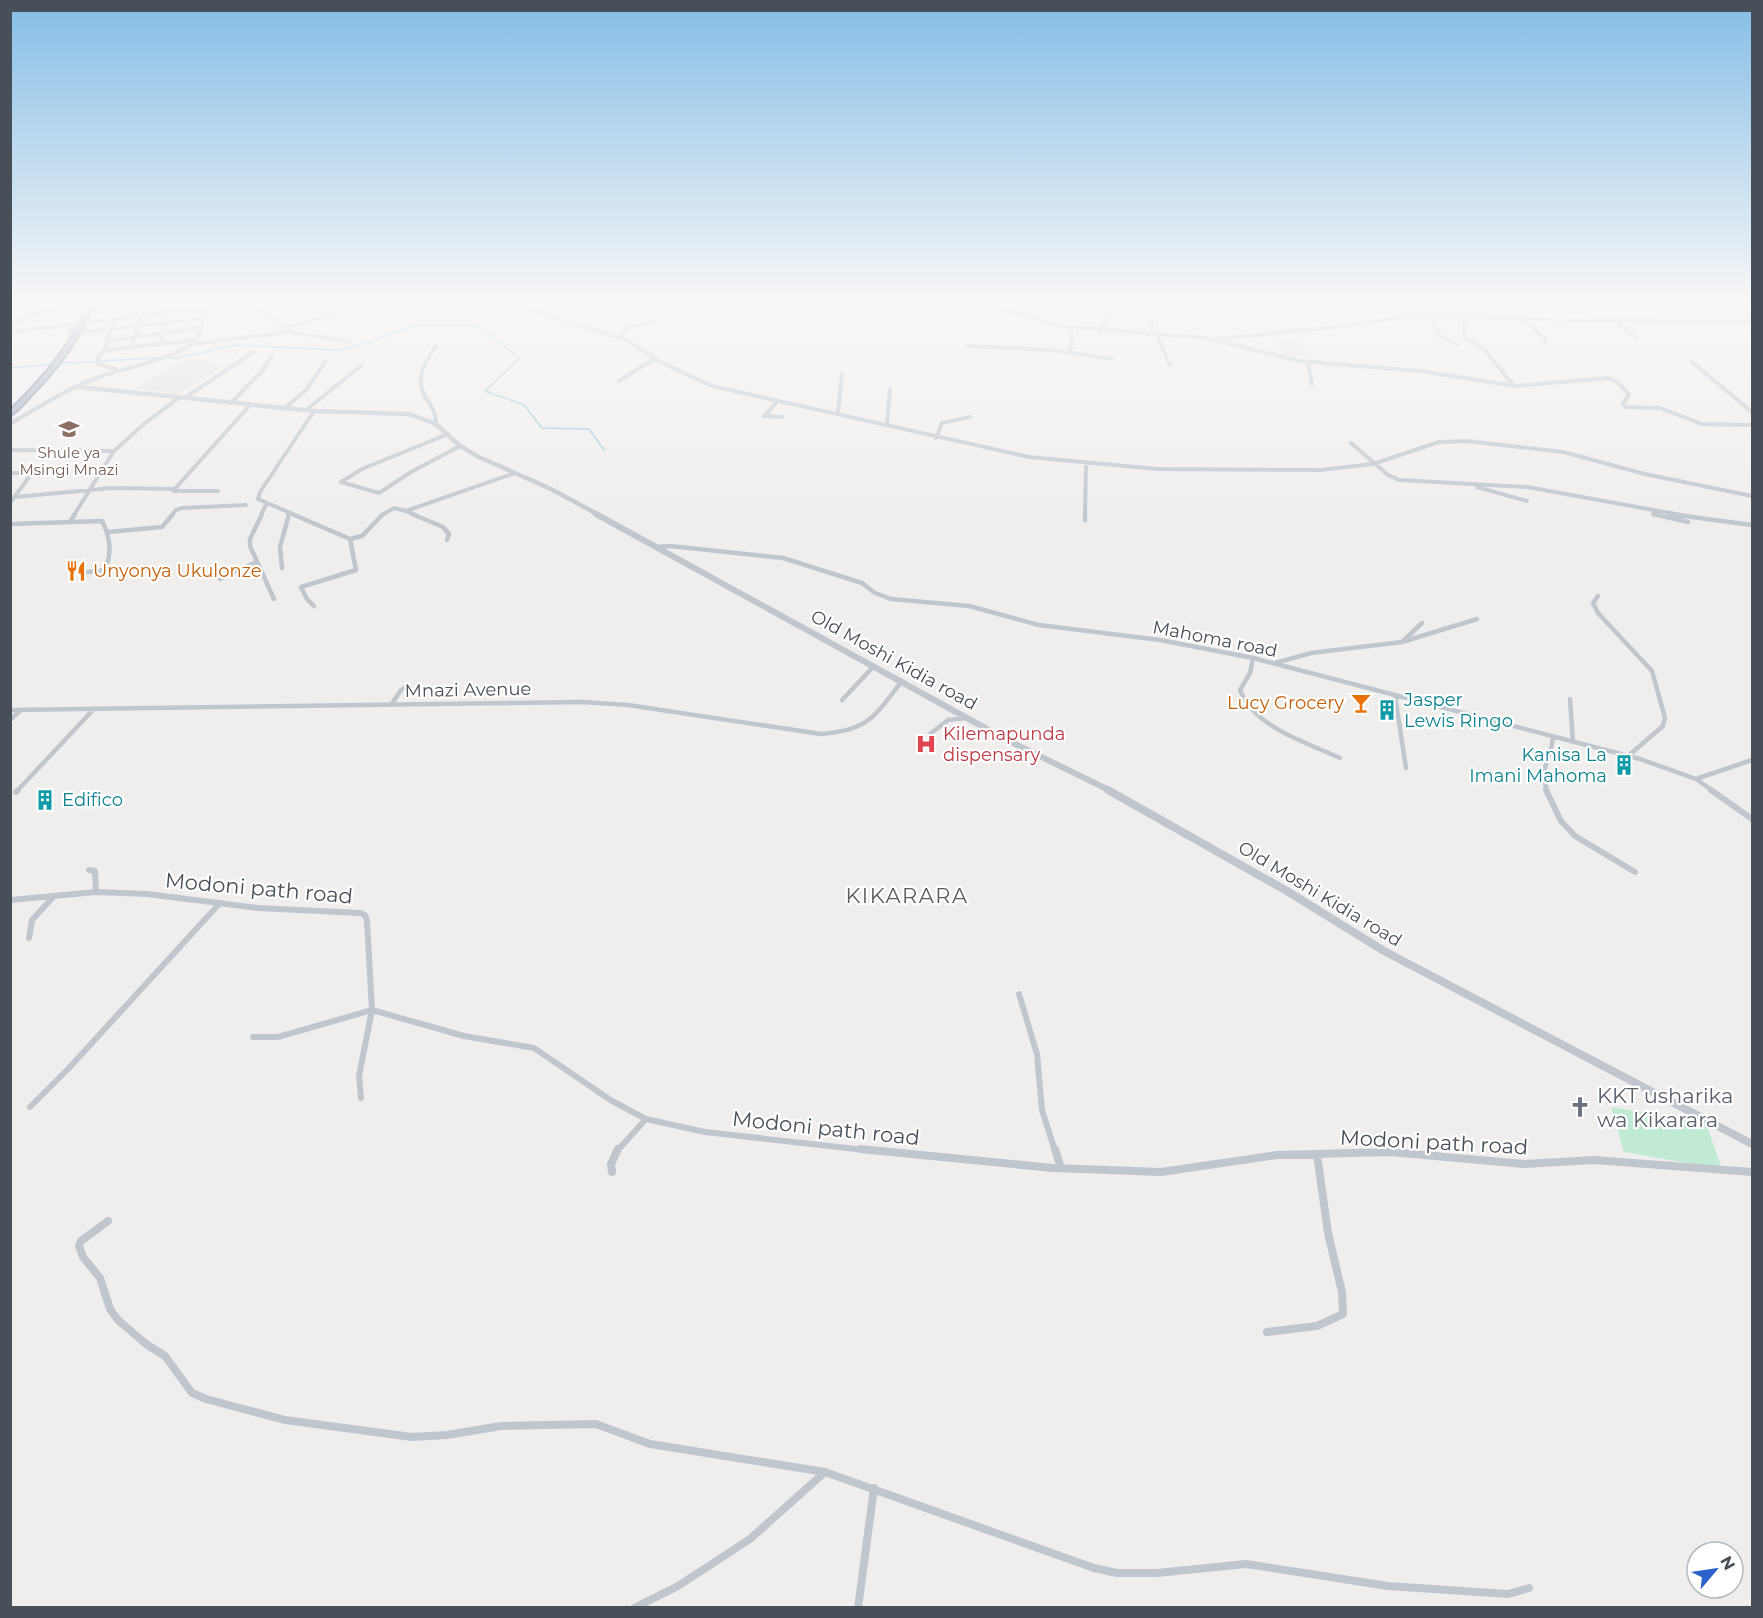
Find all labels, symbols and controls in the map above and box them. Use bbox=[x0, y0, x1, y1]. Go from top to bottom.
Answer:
school or university icon: Shule ya Msingi Mnazi bbox=[57, 417, 81, 441]
place label: Shule ya Msingi Mnazi bbox=[19, 443, 119, 479]
restaurant icon: Unyonya Ukulonze bbox=[64, 559, 88, 583]
place label: Unyonya Ukulonze bbox=[93, 560, 262, 582]
street label: Old Moshi Kidia road bbox=[807, 605, 981, 715]
street label: Mahoma road bbox=[1151, 616, 1279, 662]
street label: Mnazi Avenue bbox=[404, 678, 532, 702]
place label: Jasper Lewis Ringo bbox=[1403, 689, 1513, 732]
bar icon: Lucy Grocery bbox=[1349, 691, 1373, 715]
place label: Lucy Grocery bbox=[1227, 692, 1344, 714]
building icon: Jasper Lewis Ringo bbox=[1375, 698, 1399, 722]
place label: Kilemapunda dispensary bbox=[943, 723, 1065, 766]
hospital icon: Kilemapunda dispensary bbox=[914, 732, 938, 756]
place label: Kanisa La Imani Mahoma bbox=[1469, 744, 1607, 787]
building icon: Kanisa La Imani Mahoma bbox=[1612, 753, 1636, 777]
building icon: Edifico bbox=[33, 788, 57, 812]
place label: Edifico bbox=[62, 789, 123, 811]
street label: Old Moshi Kidia road bbox=[1234, 836, 1406, 952]
street label: Modoni path road bbox=[164, 867, 354, 909]
district label: KIKARARA bbox=[845, 883, 969, 908]
place label: KKT usharika wa Kikarara bbox=[1597, 1083, 1733, 1132]
church icon: KKT usharika wa Kikarara bbox=[1568, 1095, 1592, 1119]
street label: Modoni path road bbox=[731, 1106, 921, 1150]
street label: Modoni path road bbox=[1339, 1125, 1529, 1159]
north arrow bbox=[1685, 1540, 1745, 1600]
text: N bbox=[1716, 1553, 1739, 1573]

